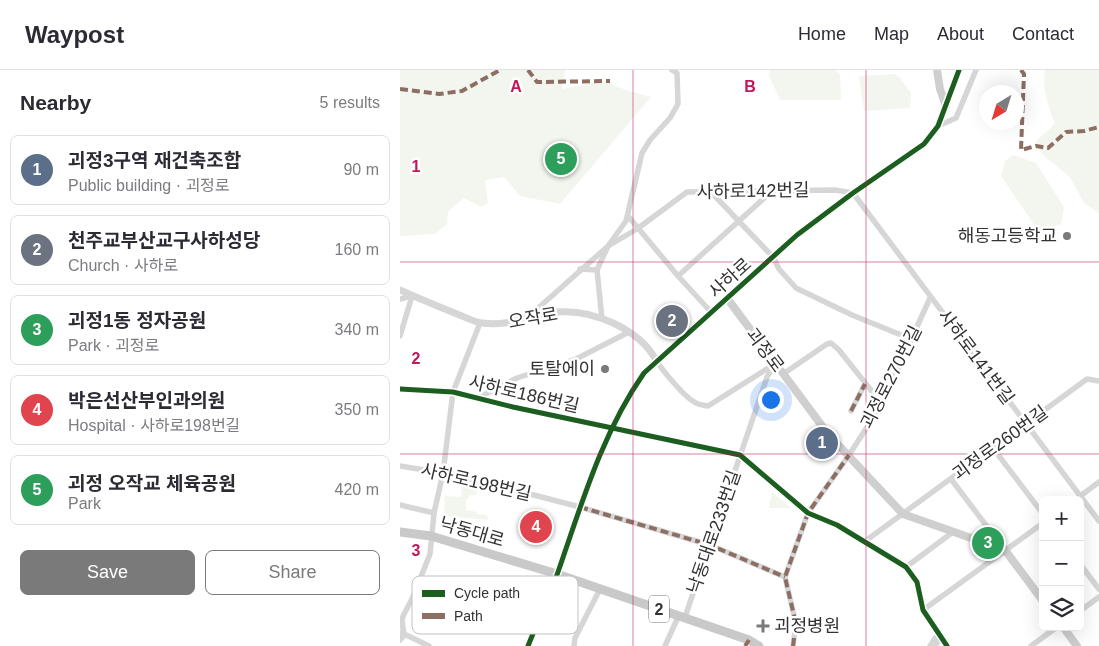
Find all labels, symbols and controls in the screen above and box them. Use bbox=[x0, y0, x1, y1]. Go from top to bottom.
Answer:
text: Waypost bbox=[25, 21, 124, 48]
text: Home bbox=[798, 24, 846, 44]
text: Map bbox=[874, 24, 909, 44]
text: About bbox=[937, 24, 984, 44]
text: Contact bbox=[1012, 24, 1074, 44]
text: A bbox=[510, 78, 522, 95]
text: B bbox=[744, 78, 756, 95]
north arrow bbox=[979, 85, 1024, 130]
text: Nearby bbox=[20, 91, 91, 114]
text: 5 results bbox=[320, 94, 380, 111]
pin: 5 bbox=[545, 140, 577, 178]
text: 괴정3구역 재건축조합 bbox=[68, 150, 241, 171]
text: 1 bbox=[412, 158, 421, 175]
text: 1 bbox=[33, 161, 41, 178]
text: 90 m bbox=[343, 161, 379, 178]
text: Public building · 괴정로 bbox=[68, 177, 230, 194]
street label: 사하로142번길 bbox=[696, 180, 810, 202]
place label: 해동고등학교 bbox=[958, 226, 1057, 246]
text: 천주교부산교구사하성당 bbox=[68, 230, 260, 251]
marker: 해동고등학교 bbox=[1061, 230, 1073, 242]
text: 2 bbox=[33, 241, 41, 258]
text: 160 m bbox=[335, 241, 379, 258]
street label: 사하로 bbox=[705, 254, 755, 302]
text: Church · 사하로 bbox=[68, 257, 178, 274]
pin: 2 bbox=[656, 302, 688, 340]
street label: 오작로 bbox=[507, 304, 559, 332]
street label: 사하로141번길 bbox=[934, 306, 1018, 408]
text: 괴정1동 정자공원 bbox=[68, 310, 206, 331]
text: 3 bbox=[33, 321, 41, 338]
text: 340 m bbox=[335, 321, 379, 338]
street label: 괴정로270번길 bbox=[856, 322, 926, 432]
street label: 괴정로 bbox=[742, 324, 788, 376]
text: Park · 괴정로 bbox=[68, 337, 159, 354]
text: 2 bbox=[412, 350, 421, 367]
place label: 토탈에이 bbox=[529, 359, 595, 379]
marker: 토탈에이 bbox=[599, 363, 611, 375]
street label: 사하로186번길 bbox=[467, 372, 581, 416]
your location bbox=[758, 387, 784, 413]
text: 박은선산부인과의원 bbox=[68, 390, 225, 411]
text: 4 bbox=[33, 401, 41, 418]
text: 350 m bbox=[335, 401, 379, 418]
street label: 괴정로260번길 bbox=[948, 402, 1052, 484]
text: Hospital · 사하로198번길 bbox=[68, 417, 240, 434]
pin: 1 bbox=[806, 424, 838, 462]
street label: 사하로198번길 bbox=[419, 460, 533, 504]
street label: 낙동대로233번길 bbox=[683, 468, 745, 596]
text: 괴정 오작교 체육공원 bbox=[68, 473, 236, 494]
text: 5 bbox=[33, 481, 41, 498]
text: 420 m bbox=[335, 481, 379, 498]
text: Park bbox=[68, 495, 101, 512]
map controls bbox=[1039, 496, 1084, 631]
button: + bbox=[1039, 496, 1084, 541]
pin: 4 bbox=[520, 508, 552, 546]
street label: 낙동대로 bbox=[437, 513, 507, 551]
pin: 3 bbox=[972, 524, 1004, 562]
button: − bbox=[1039, 541, 1084, 586]
text: 3 bbox=[412, 542, 421, 559]
button: Save bbox=[20, 550, 195, 595]
button: Share bbox=[205, 550, 380, 595]
legend bbox=[412, 576, 578, 634]
text: Cycle path bbox=[454, 585, 520, 601]
button: layers bbox=[1039, 586, 1084, 631]
road number: 2 bbox=[649, 596, 669, 622]
text: Path bbox=[454, 608, 483, 624]
place label: 괴정병원 bbox=[774, 616, 840, 636]
marker: 괴정병원 bbox=[756, 619, 770, 633]

